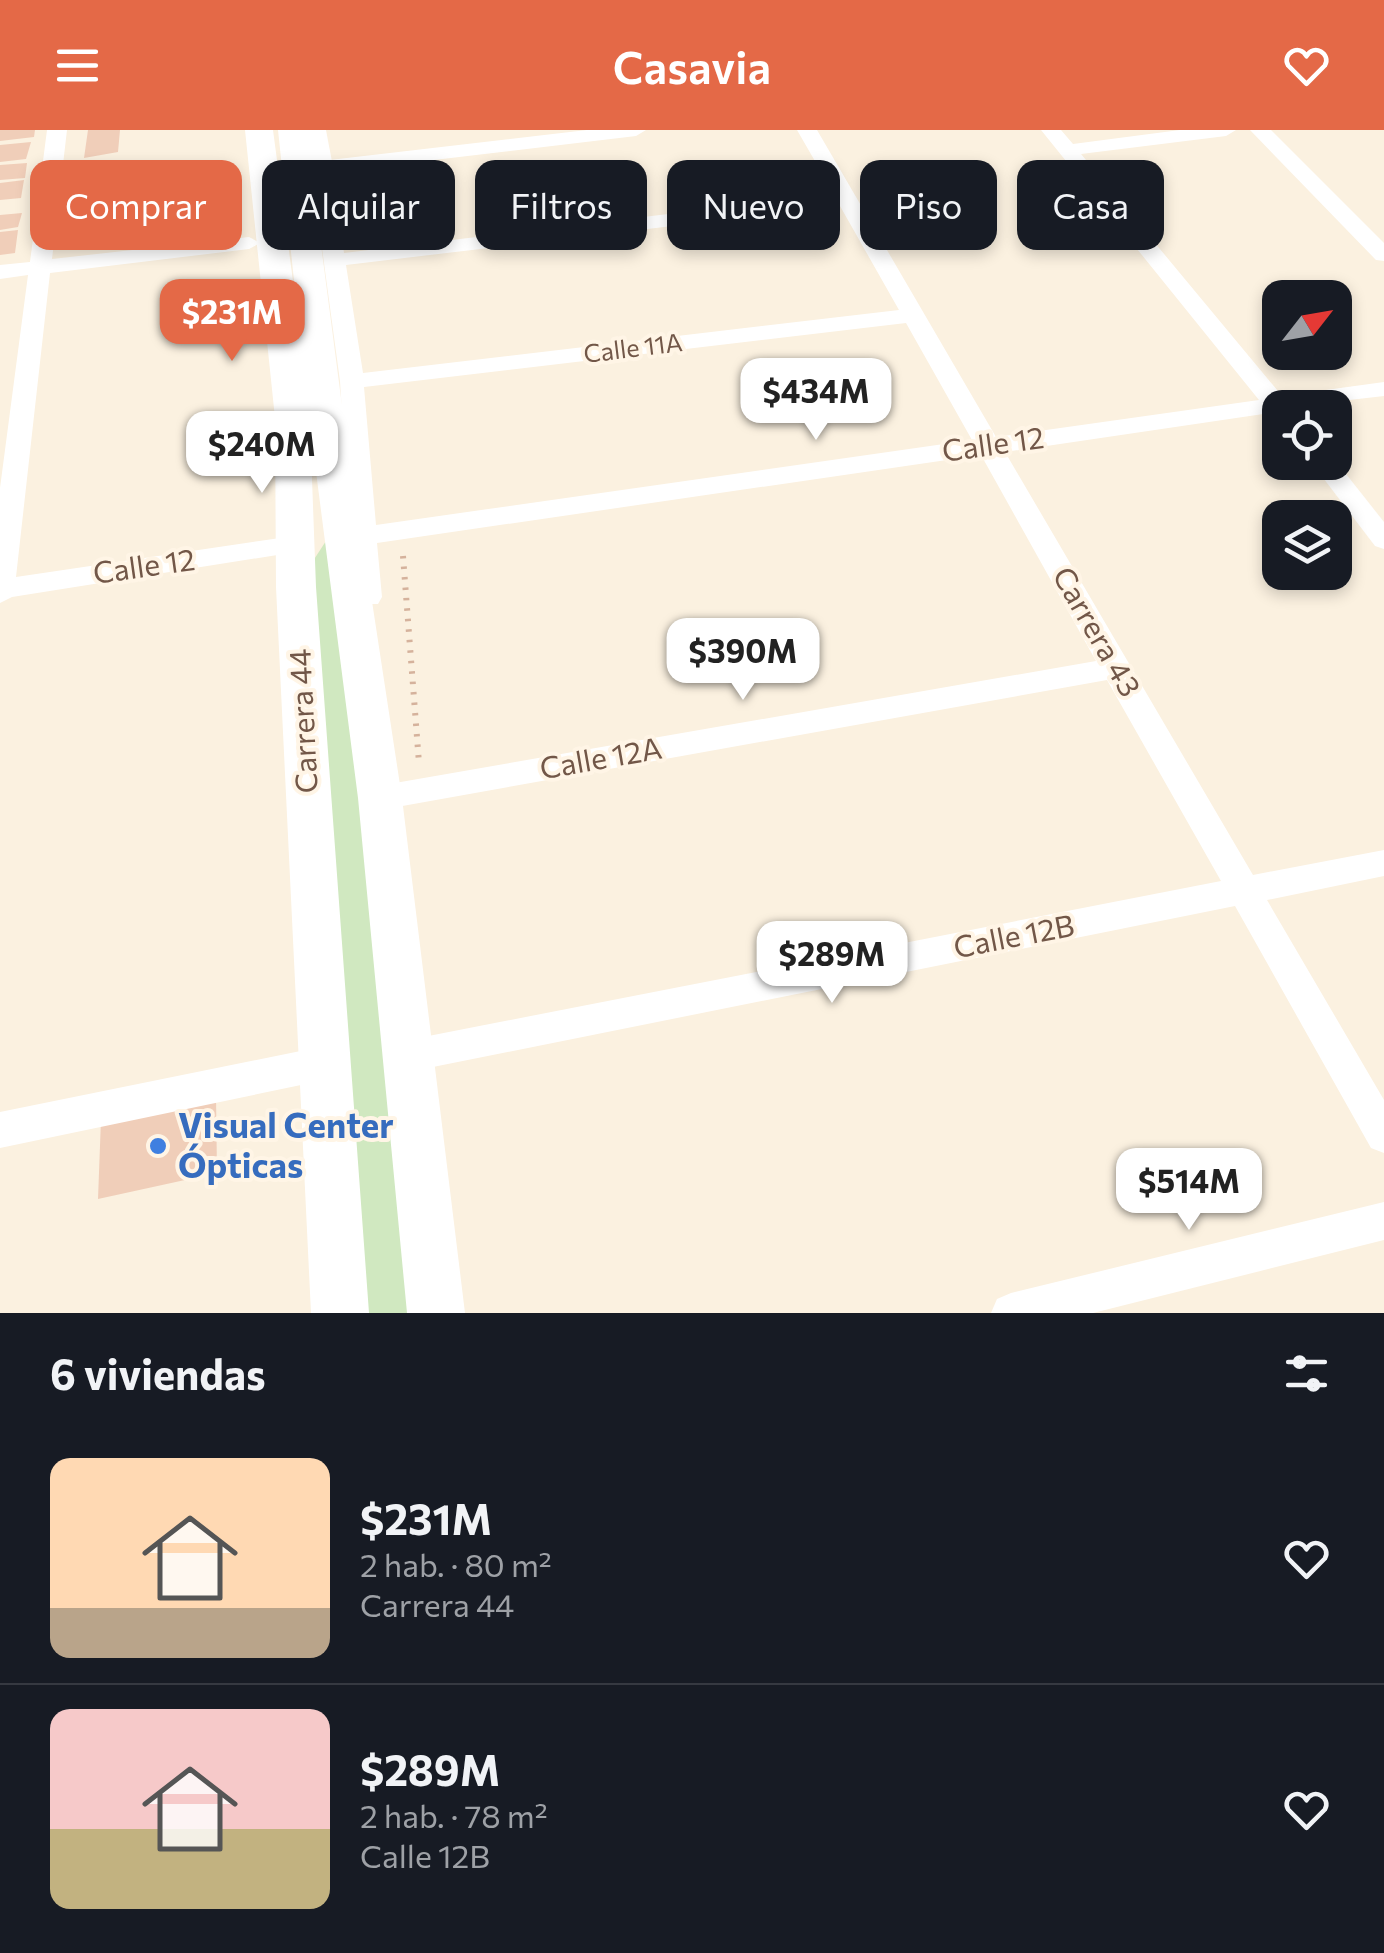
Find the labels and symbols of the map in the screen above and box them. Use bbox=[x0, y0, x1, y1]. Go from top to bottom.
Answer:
pin: $231M bbox=[162, 279, 302, 364]
north arrow bbox=[1262, 280, 1352, 370]
street label: Calle 11A bbox=[582, 326, 684, 368]
pin: $434M bbox=[746, 358, 886, 443]
pin: $240M bbox=[192, 411, 332, 496]
street label: Calle 12 bbox=[939, 417, 1046, 468]
street label: Calle 12 bbox=[90, 539, 197, 590]
street label: Carrera 43 bbox=[1046, 559, 1150, 702]
pin: $390M bbox=[673, 618, 813, 703]
street label: Carrera 44 bbox=[279, 648, 324, 794]
street label: Calle 12A bbox=[537, 728, 664, 785]
street label: Calle 12B bbox=[950, 905, 1077, 964]
pin: $289M bbox=[762, 921, 902, 1006]
place label: Visual Center Ópticas bbox=[178, 1102, 394, 1185]
marker: Visual Center Ópticas bbox=[147, 1135, 169, 1157]
pin: $514M bbox=[1119, 1148, 1259, 1233]

